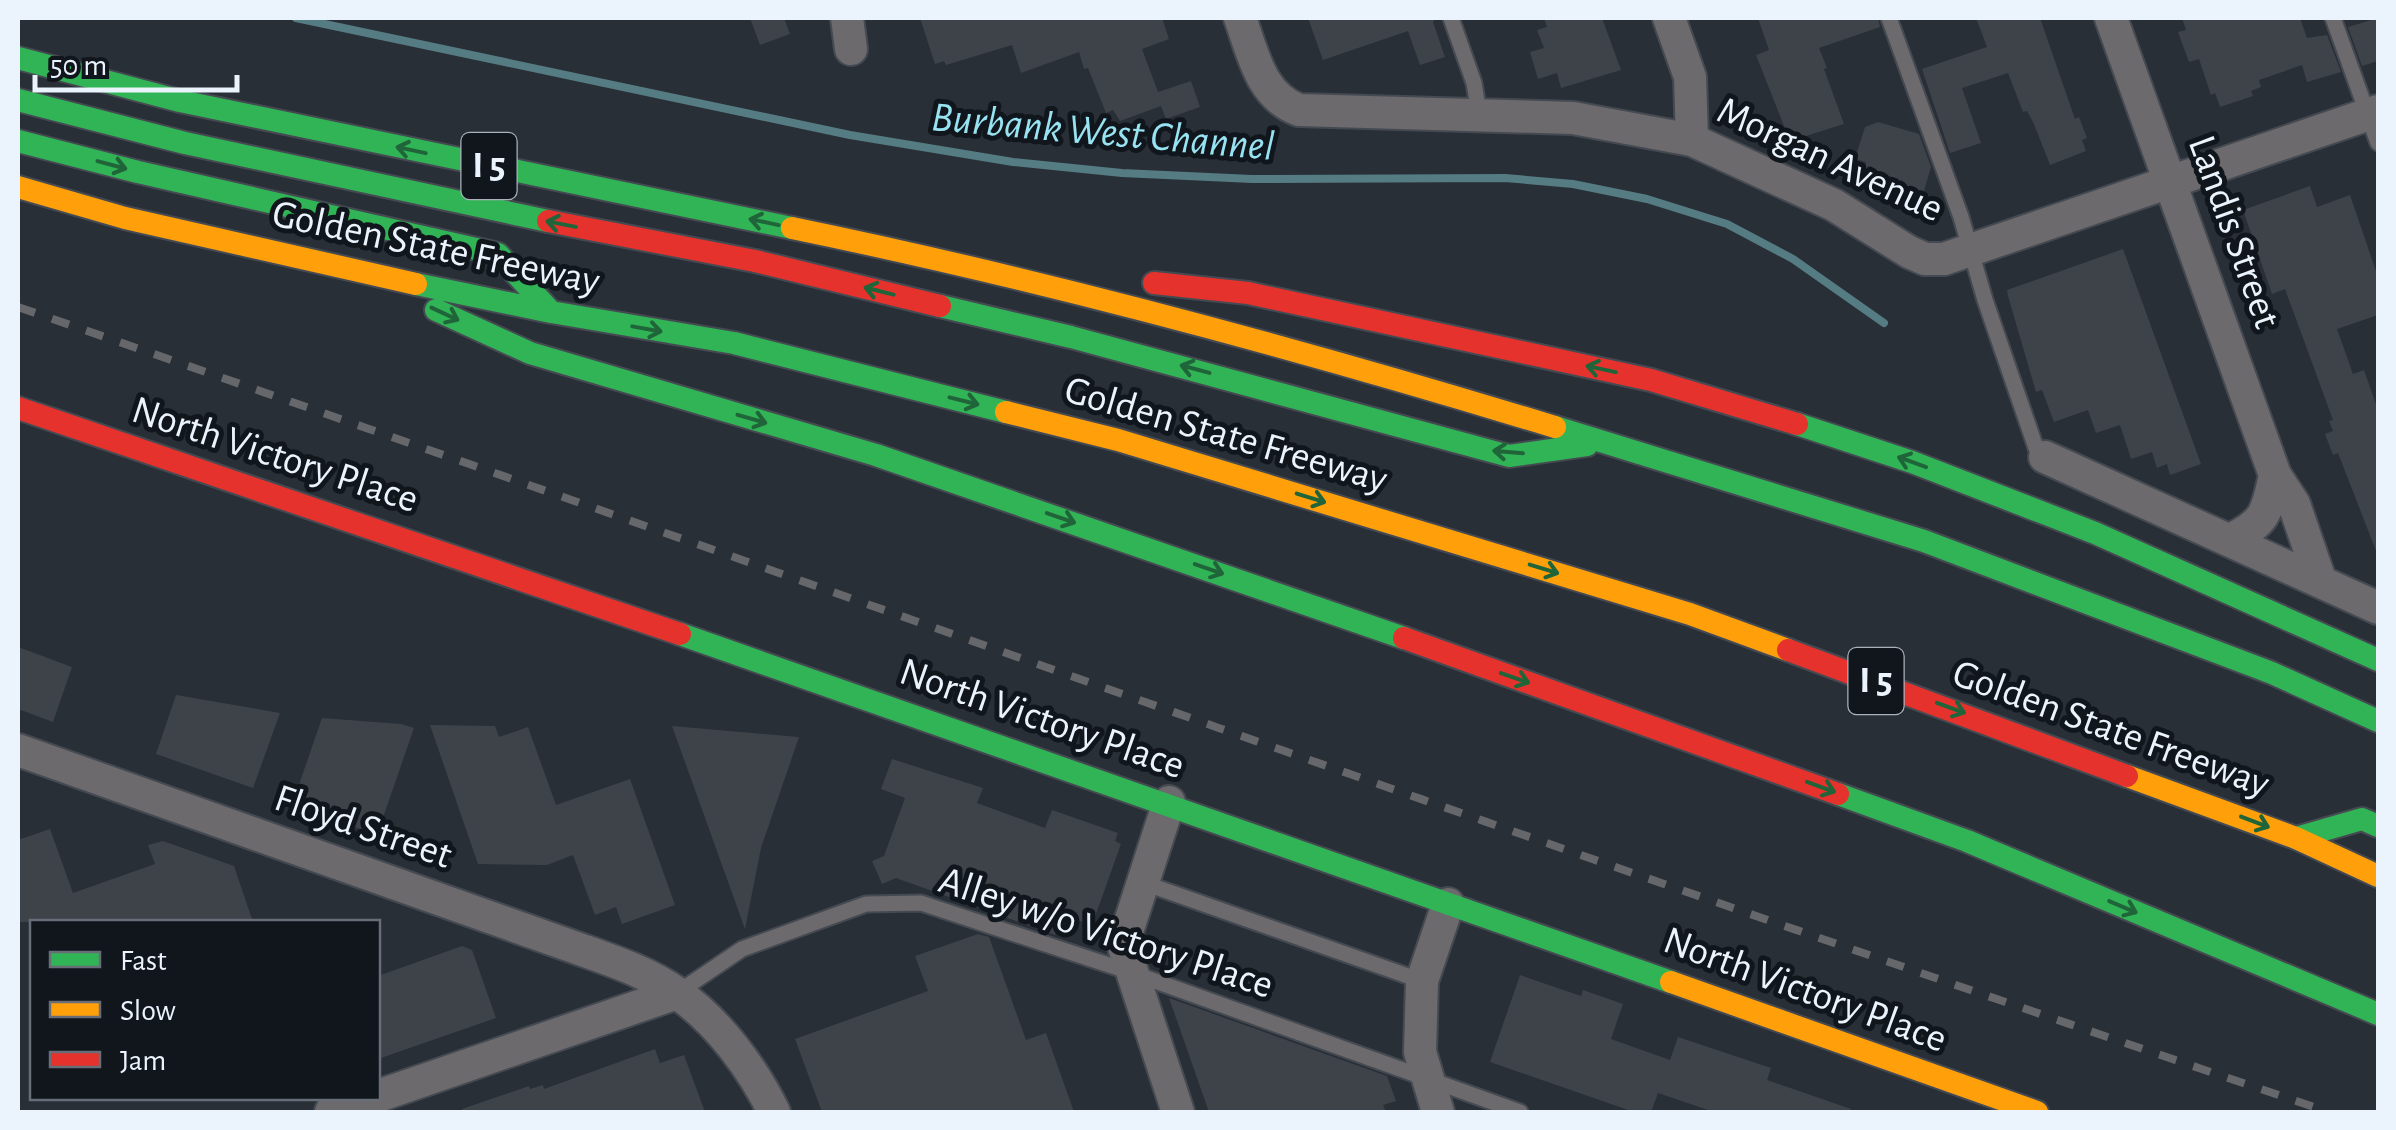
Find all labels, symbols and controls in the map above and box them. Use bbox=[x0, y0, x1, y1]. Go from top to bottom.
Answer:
scale bar bbox=[35, 30, 238, 92]
text: 50 m bbox=[50, 51, 107, 81]
street label: Morgan Avenue bbox=[1711, 90, 1949, 230]
water label: Burbank West Channel bbox=[930, 96, 1276, 168]
street label: Landis Street bbox=[2181, 131, 2287, 334]
road number: I 5 bbox=[462, 133, 516, 199]
one-way arrow bbox=[396, 139, 428, 158]
one-way arrow bbox=[96, 157, 127, 176]
street label: Golden State Freeway bbox=[269, 194, 603, 302]
one-way arrow bbox=[749, 212, 781, 231]
one-way arrow bbox=[546, 213, 578, 232]
one-way arrow bbox=[864, 281, 896, 299]
one-way arrow bbox=[429, 305, 459, 324]
one-way arrow bbox=[631, 320, 663, 338]
one-way arrow bbox=[1180, 359, 1211, 378]
one-way arrow bbox=[1586, 359, 1618, 377]
street label: Golden State Freeway bbox=[1060, 370, 1392, 500]
street label: North Victory Place bbox=[127, 390, 423, 520]
one-way arrow bbox=[947, 393, 979, 411]
one-way arrow bbox=[735, 411, 767, 429]
one-way arrow bbox=[1492, 442, 1525, 461]
one-way arrow bbox=[1898, 452, 1929, 470]
one-way arrow bbox=[1294, 490, 1326, 508]
one-way arrow bbox=[1045, 511, 1076, 529]
one-way arrow bbox=[1193, 561, 1224, 579]
one-way arrow bbox=[1528, 561, 1560, 579]
road number: I 5 bbox=[1848, 648, 1904, 714]
street label: North Victory Place bbox=[895, 652, 1189, 786]
street label: Golden State Freeway bbox=[1947, 653, 2275, 805]
one-way arrow bbox=[1499, 670, 1530, 688]
one-way arrow bbox=[1935, 701, 1965, 719]
street label: Floyd Street bbox=[269, 778, 457, 876]
one-way arrow bbox=[1805, 779, 1836, 797]
one-way arrow bbox=[2240, 815, 2270, 833]
street label: Alley w/o Victory Place bbox=[934, 860, 1278, 1006]
one-way arrow bbox=[2107, 899, 2138, 917]
legend bbox=[30, 920, 380, 1100]
street label: North Victory Place bbox=[1658, 920, 1952, 1060]
text: Fast bbox=[120, 946, 167, 976]
text: Slow bbox=[120, 996, 176, 1026]
text: Jam bbox=[120, 1046, 166, 1076]

